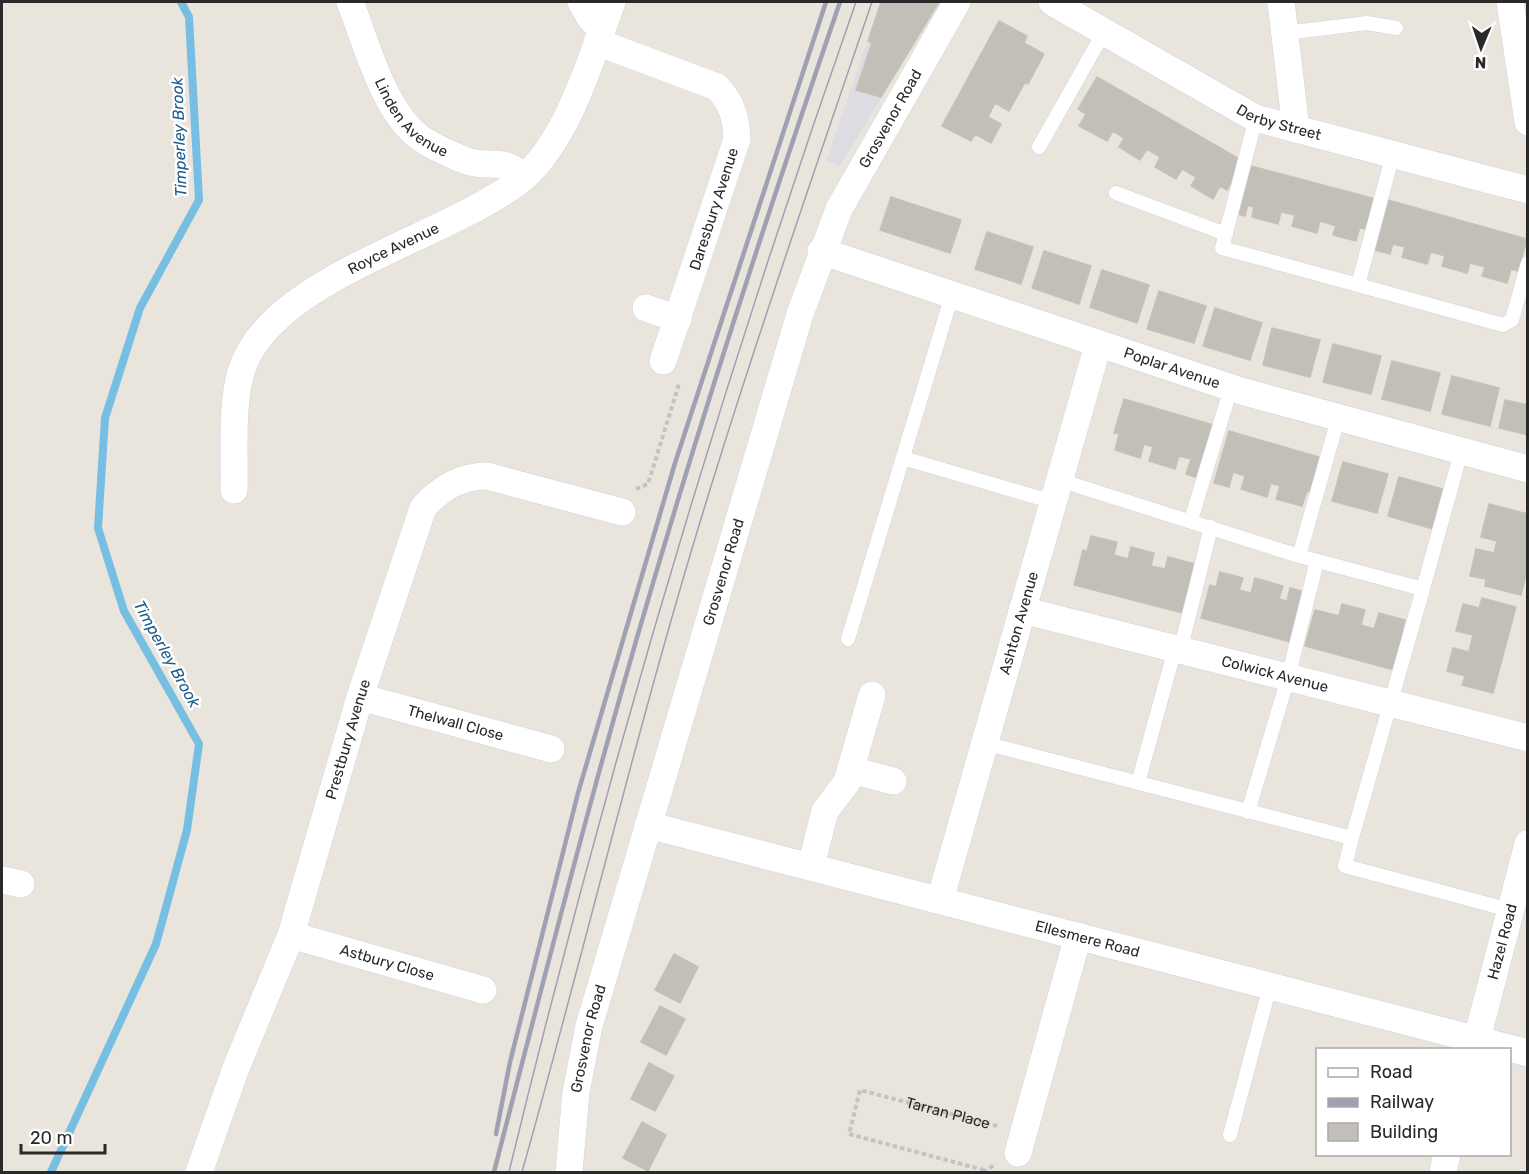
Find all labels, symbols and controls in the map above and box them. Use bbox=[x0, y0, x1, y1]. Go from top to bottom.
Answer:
north arrow bbox=[1451, 18, 1511, 78]
text: N bbox=[1474, 53, 1487, 72]
street label: Grosvenor Road bbox=[855, 66, 926, 171]
street label: Linden Avenue bbox=[371, 75, 451, 161]
water label: Timperley Brook bbox=[167, 76, 191, 197]
street label: Derby Street bbox=[1233, 100, 1323, 144]
street label: Daresbury Avenue bbox=[686, 146, 742, 272]
street label: Royce Avenue bbox=[345, 219, 442, 278]
street label: Poplar Avenue bbox=[1122, 344, 1222, 392]
street label: Grosvenor Road bbox=[699, 517, 748, 628]
street label: Ashton Avenue bbox=[996, 569, 1042, 677]
water label: Timperley Brook bbox=[130, 597, 205, 712]
street label: Colwick Avenue bbox=[1220, 652, 1330, 696]
street label: Prestbury Avenue bbox=[322, 677, 374, 802]
street label: Thelwall Close bbox=[405, 701, 506, 745]
street label: Hazel Road bbox=[1484, 902, 1521, 982]
street label: Ellesmere Road bbox=[1033, 917, 1142, 961]
street label: Astbury Close bbox=[338, 941, 436, 985]
street label: Grosvenor Road bbox=[567, 982, 610, 1094]
legend bbox=[1316, 1048, 1511, 1156]
text: Road bbox=[1370, 1061, 1413, 1083]
text: Railway bbox=[1370, 1091, 1434, 1113]
street label: Tarran Place bbox=[904, 1093, 992, 1133]
scale bar bbox=[21, 1117, 105, 1155]
text: Building bbox=[1370, 1121, 1438, 1143]
text: 20 m bbox=[30, 1127, 72, 1149]

